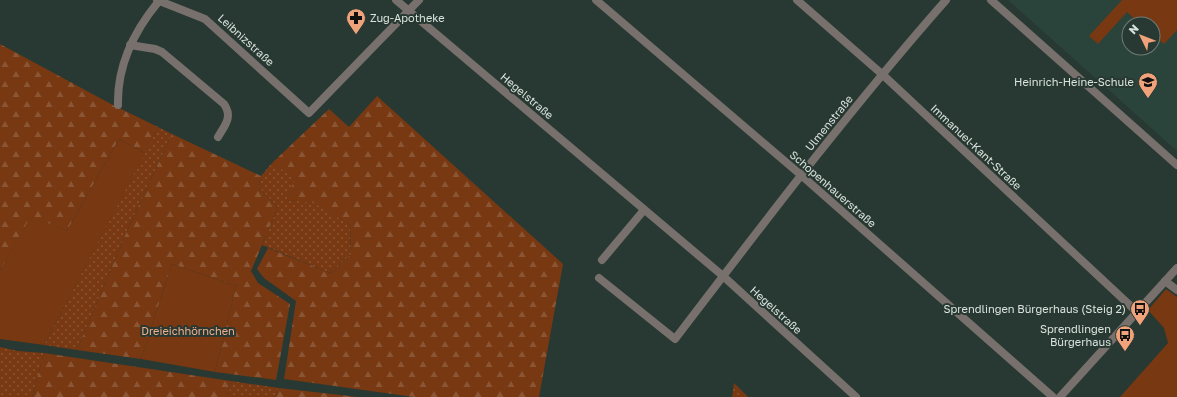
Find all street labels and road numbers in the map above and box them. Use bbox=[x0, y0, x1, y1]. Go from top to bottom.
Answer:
street label: Leibnizstraße bbox=[216, 11, 277, 68]
street label: Hegelstraße bbox=[498, 70, 556, 121]
street label: Ulmenstraße bbox=[802, 92, 855, 153]
street label: Immanuel-Kant-Straße bbox=[928, 101, 1024, 192]
street label: Schopenhauerstraße bbox=[788, 148, 879, 230]
street label: Hegelstraße bbox=[748, 283, 805, 336]

